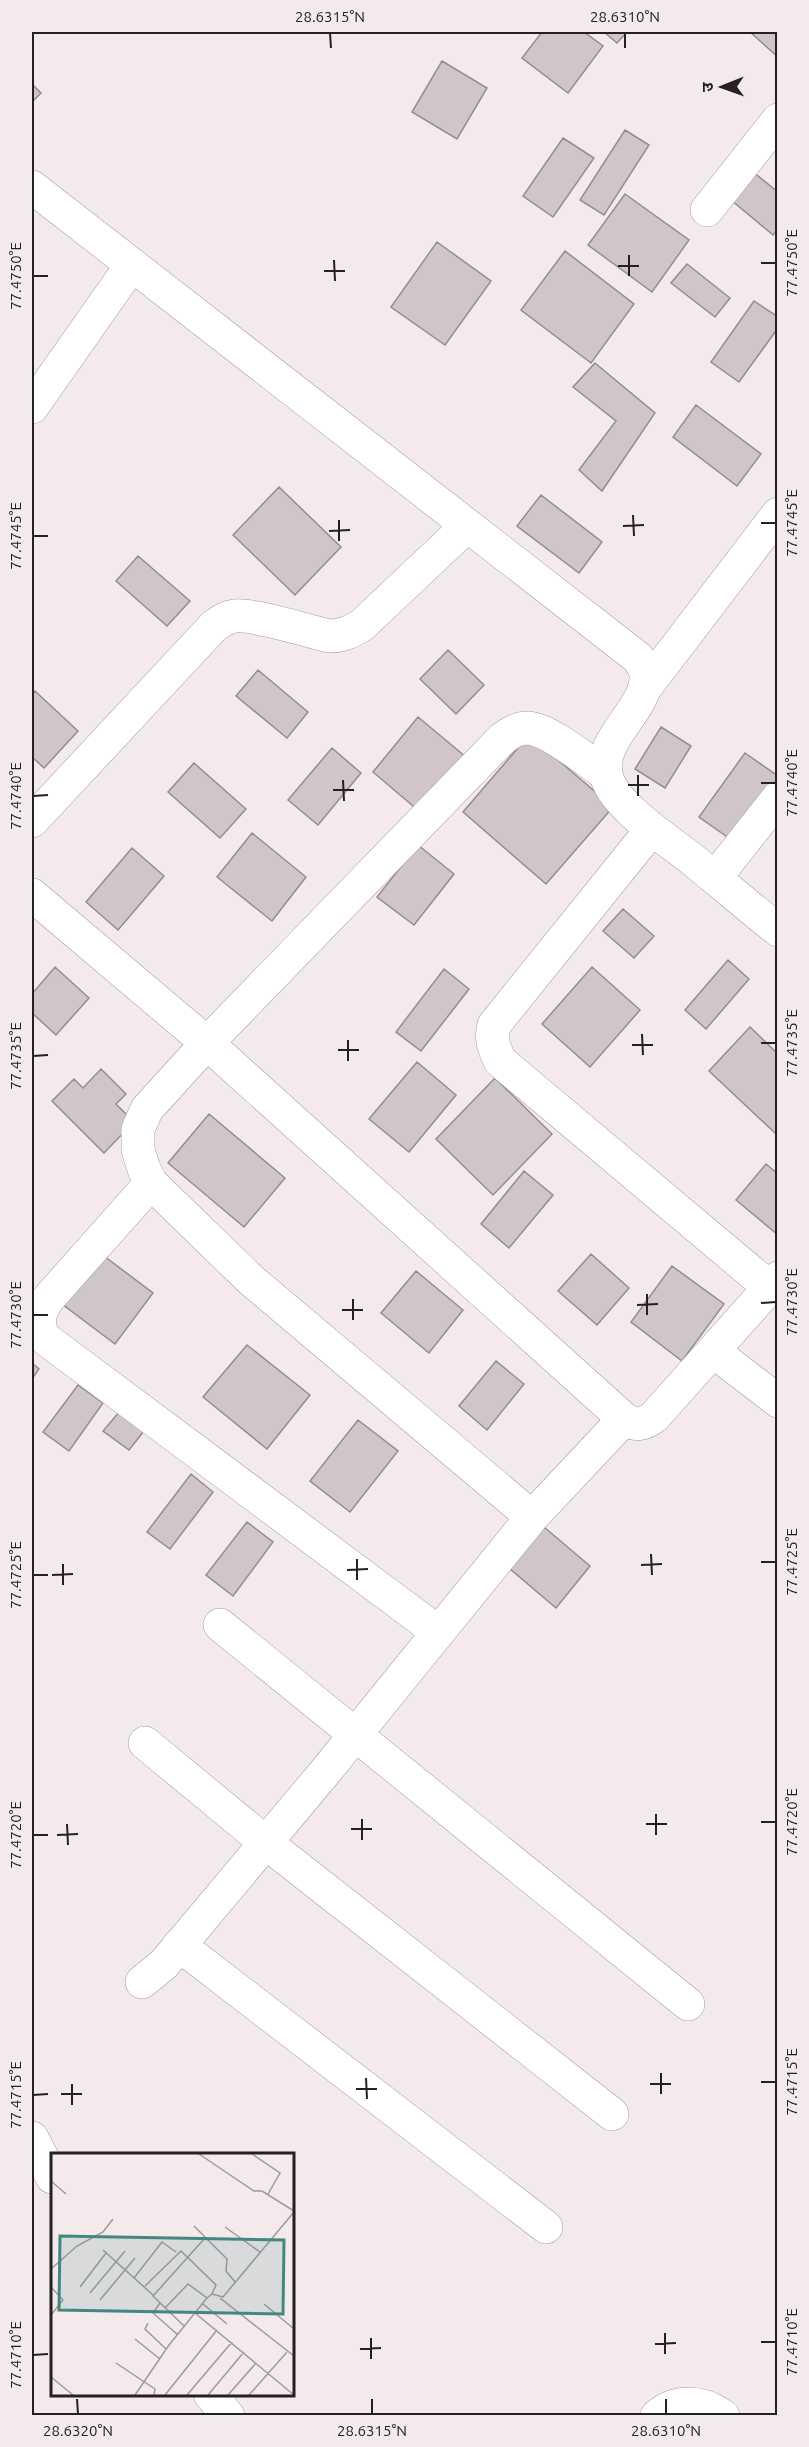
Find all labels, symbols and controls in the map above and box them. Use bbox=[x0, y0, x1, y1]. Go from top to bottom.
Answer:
text: 28.6315°N bbox=[295, 8, 365, 25]
text: 28.6310°N bbox=[590, 8, 660, 25]
north arrow bbox=[692, 57, 752, 117]
text: उ bbox=[698, 82, 716, 92]
text: 77.4750°E bbox=[783, 229, 800, 297]
text: 77.4750°E bbox=[7, 242, 24, 310]
text: 77.4745°E bbox=[783, 489, 800, 557]
text: 77.4745°E bbox=[7, 502, 24, 570]
text: 77.4740°E bbox=[783, 749, 800, 817]
text: 77.4740°E bbox=[7, 762, 24, 830]
text: 77.4735°E bbox=[783, 1009, 800, 1077]
text: 77.4735°E bbox=[7, 1022, 24, 1090]
text: 77.4730°E bbox=[783, 1268, 800, 1336]
text: 77.4730°E bbox=[7, 1281, 24, 1349]
text: 77.4725°E bbox=[783, 1528, 800, 1596]
text: 77.4725°E bbox=[7, 1541, 24, 1609]
text: 77.4720°E bbox=[783, 1788, 800, 1856]
text: 77.4720°E bbox=[7, 1801, 24, 1869]
text: 77.4715°E bbox=[783, 2048, 800, 2116]
text: 77.4715°E bbox=[7, 2061, 24, 2129]
inset map bbox=[51, 2153, 294, 2396]
text: 77.4710°E bbox=[783, 2308, 800, 2376]
text: 77.4710°E bbox=[7, 2321, 24, 2389]
text: 28.6320°N bbox=[43, 2422, 113, 2439]
text: 28.6315°N bbox=[337, 2422, 407, 2439]
text: 28.6310°N bbox=[631, 2422, 701, 2439]

